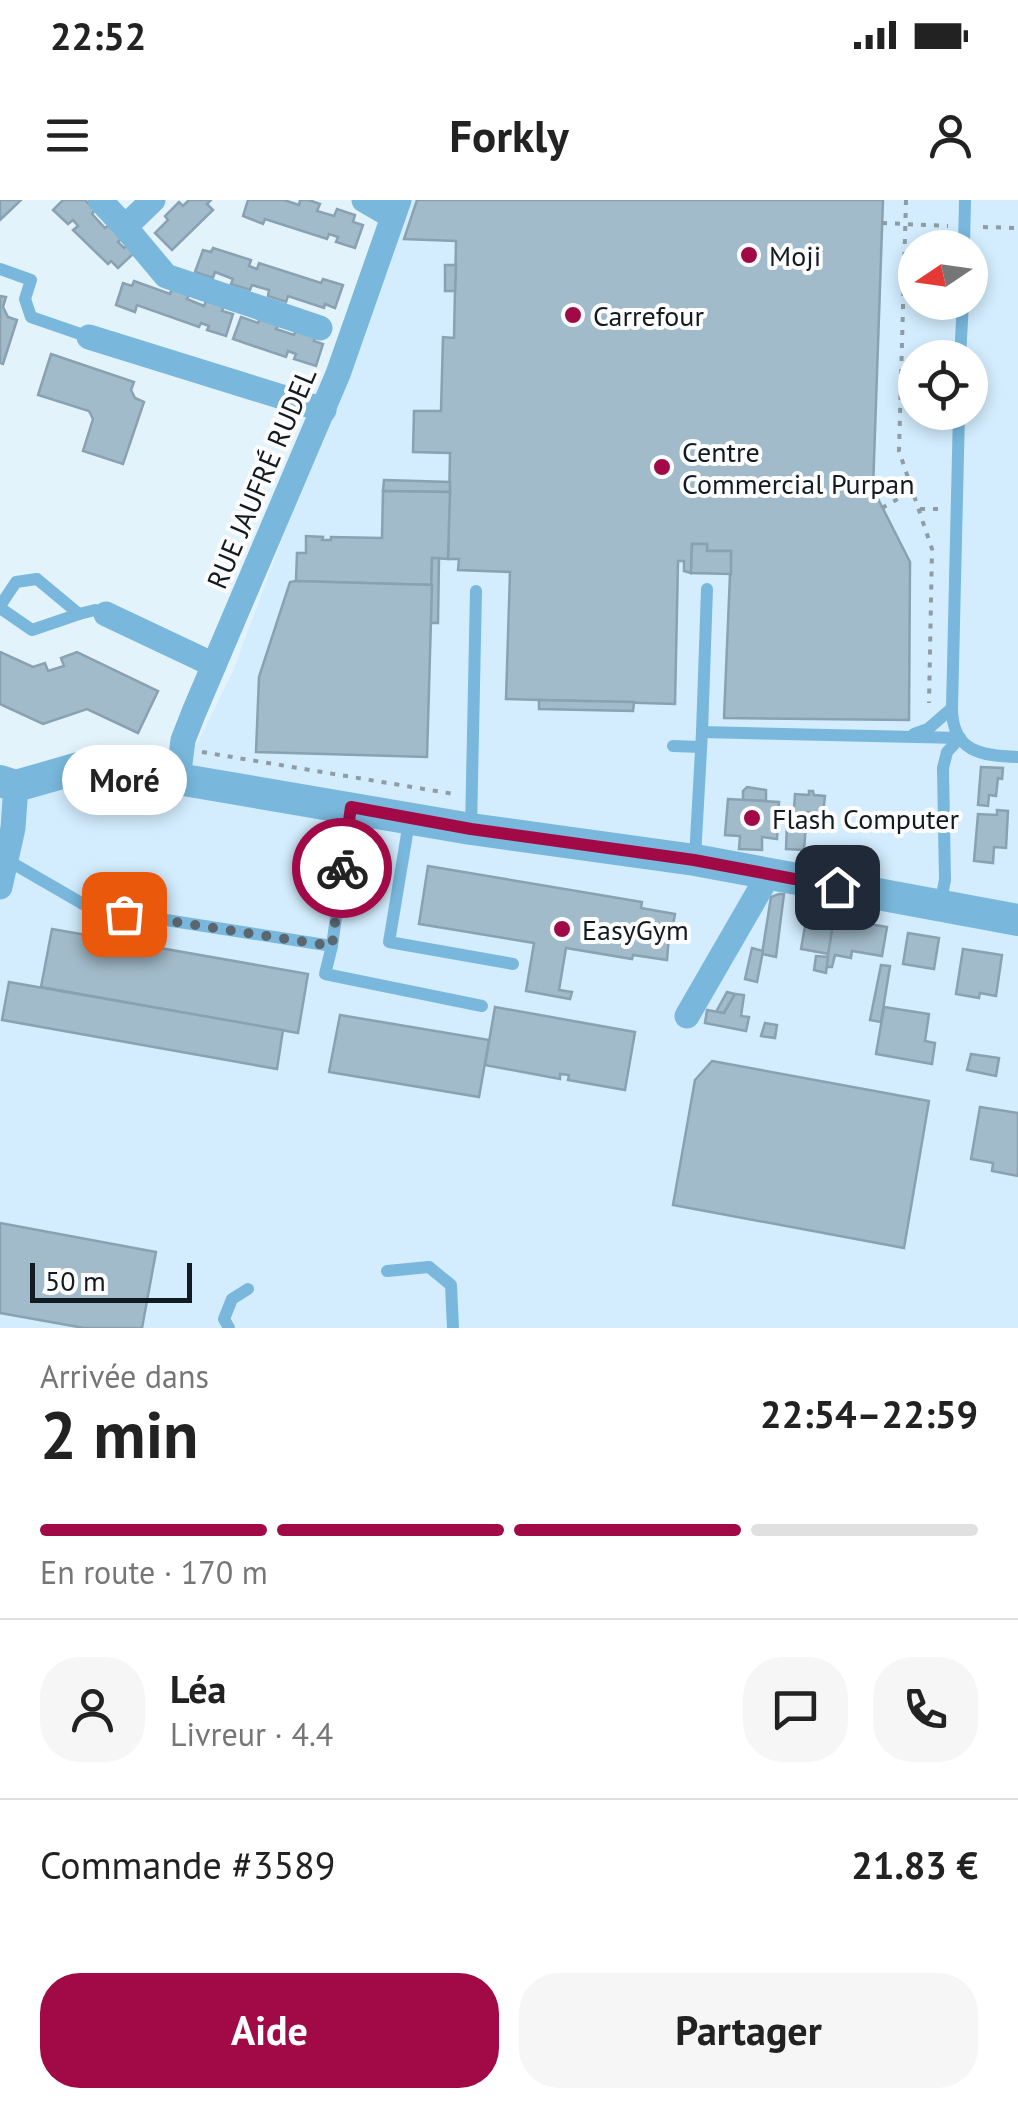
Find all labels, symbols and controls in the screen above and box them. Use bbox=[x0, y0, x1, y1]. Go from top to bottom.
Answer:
text: 22:52 bbox=[50, 11, 146, 60]
text: Forkly bbox=[449, 106, 569, 164]
icon: menu bbox=[40, 108, 95, 163]
icon: person bbox=[923, 108, 978, 163]
north arrow bbox=[898, 230, 988, 320]
map controls bbox=[898, 230, 988, 430]
place label: Moji bbox=[769, 237, 821, 274]
marker: Moji bbox=[738, 244, 760, 266]
place label: Carrefour bbox=[593, 297, 704, 334]
marker: Carrefour bbox=[562, 304, 584, 326]
button: locate bbox=[898, 340, 988, 430]
street label: RUE JAUFRÉ RUDEL bbox=[198, 362, 324, 594]
place label: Centre Commercial Purpan bbox=[682, 433, 915, 502]
marker: Centre Commercial Purpan bbox=[651, 456, 673, 478]
callout: Moré bbox=[62, 744, 186, 814]
text: Moré bbox=[89, 759, 160, 801]
place label: Flash Computer bbox=[772, 800, 960, 837]
marker: Flash Computer bbox=[741, 807, 763, 829]
courier bbox=[292, 818, 392, 918]
icon: bike bbox=[315, 841, 370, 896]
pin bbox=[795, 845, 880, 930]
icon: home bbox=[810, 860, 865, 915]
pin bbox=[82, 872, 167, 957]
icon: bag bbox=[97, 887, 152, 942]
place label: EasyGym bbox=[582, 911, 689, 948]
marker: EasyGym bbox=[551, 918, 573, 940]
scale bar bbox=[30, 1258, 192, 1302]
text: 50 m bbox=[45, 1262, 106, 1299]
text: Arrivée dans bbox=[40, 1355, 209, 1397]
text: 22:54–22:59 bbox=[760, 1389, 978, 1438]
text: 2 min bbox=[40, 1392, 199, 1476]
text: En route · 170 m bbox=[40, 1551, 268, 1593]
button: person bbox=[40, 1657, 145, 1762]
button: chat bbox=[743, 1657, 848, 1762]
button: phone bbox=[873, 1657, 978, 1762]
text: Léa bbox=[170, 1664, 226, 1713]
text: Livreur · 4.4 bbox=[170, 1713, 333, 1755]
text: Commande #3589 bbox=[40, 1840, 336, 1889]
text: 21.83 € bbox=[851, 1840, 978, 1889]
button: Aide bbox=[40, 1973, 499, 2088]
button: Partager bbox=[519, 1973, 978, 2088]

